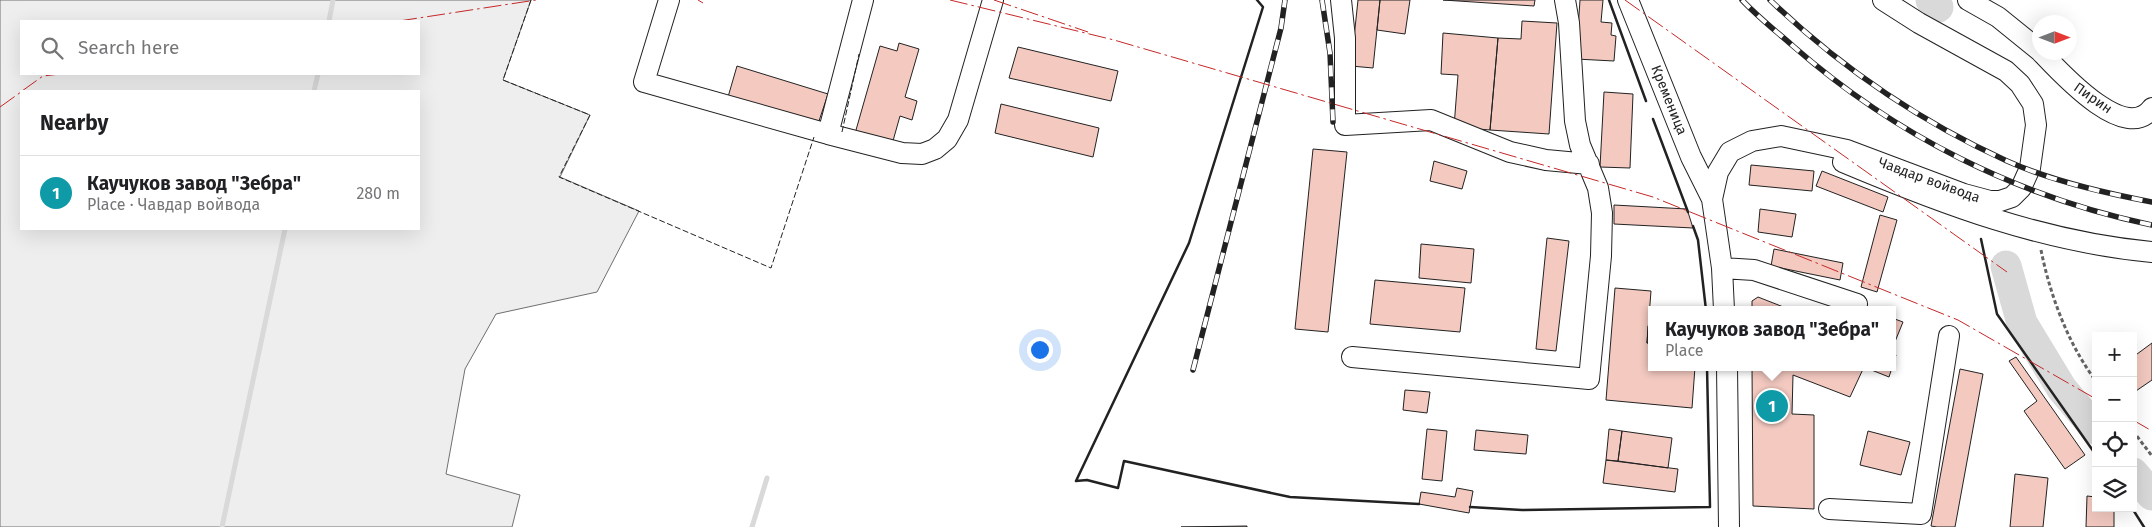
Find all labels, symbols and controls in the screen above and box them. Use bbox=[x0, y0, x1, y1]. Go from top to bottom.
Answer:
north arrow bbox=[2032, 15, 2077, 60]
search box bbox=[20, 20, 420, 75]
icon: search bbox=[38, 34, 66, 62]
text: Search here bbox=[78, 36, 179, 59]
street label: Кременица bbox=[1647, 63, 1691, 137]
street label: Пирин bbox=[2071, 79, 2115, 117]
text: Nearby bbox=[40, 110, 108, 136]
street label: Чавдар войвода bbox=[1876, 154, 1982, 206]
text: Каучуков завод "Зебра" bbox=[87, 172, 301, 195]
text: 1 bbox=[52, 184, 60, 203]
text: 280 m bbox=[356, 184, 400, 203]
text: Place · Чавдар войвода bbox=[87, 195, 260, 214]
popup bbox=[1648, 306, 1896, 371]
text: Каучуков завод "Зебра" bbox=[1665, 318, 1879, 341]
map controls bbox=[2092, 332, 2137, 512]
button: + bbox=[2092, 332, 2137, 377]
your location bbox=[1027, 337, 1053, 363]
text: Place bbox=[1665, 341, 1703, 360]
button: − bbox=[2092, 377, 2137, 422]
pin: 1 bbox=[1756, 387, 1788, 425]
button: locate bbox=[2092, 422, 2137, 467]
button: layers bbox=[2092, 467, 2137, 512]

